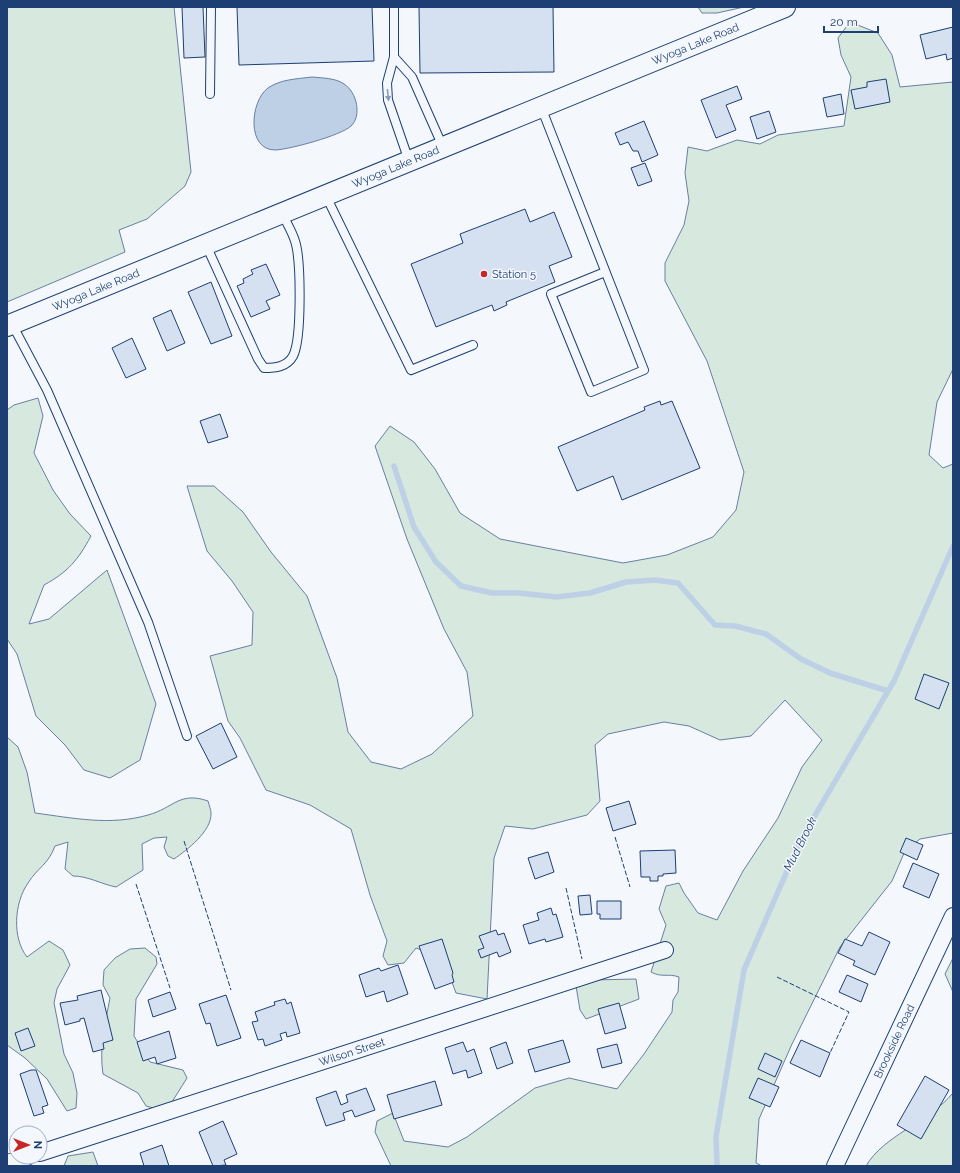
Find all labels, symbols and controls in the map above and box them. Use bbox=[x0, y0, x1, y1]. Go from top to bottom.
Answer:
scale bar bbox=[824, 8, 878, 34]
text: 20 m bbox=[830, 15, 858, 29]
street label: Wyoga Lake Road bbox=[650, 20, 741, 68]
one-way arrow bbox=[385, 89, 391, 101]
street label: Wyoga Lake Road bbox=[350, 143, 441, 191]
street label: Wyoga Lake Road bbox=[51, 266, 142, 314]
place label: Station 5 bbox=[492, 268, 536, 281]
marker: Station 5 bbox=[479, 269, 489, 279]
water label: Mud Brook bbox=[780, 814, 820, 873]
street label: Brookside Road bbox=[871, 1002, 917, 1080]
street label: Wilson Street bbox=[317, 1035, 387, 1069]
north arrow bbox=[8, 1125, 48, 1165]
text: N bbox=[31, 1141, 44, 1149]

